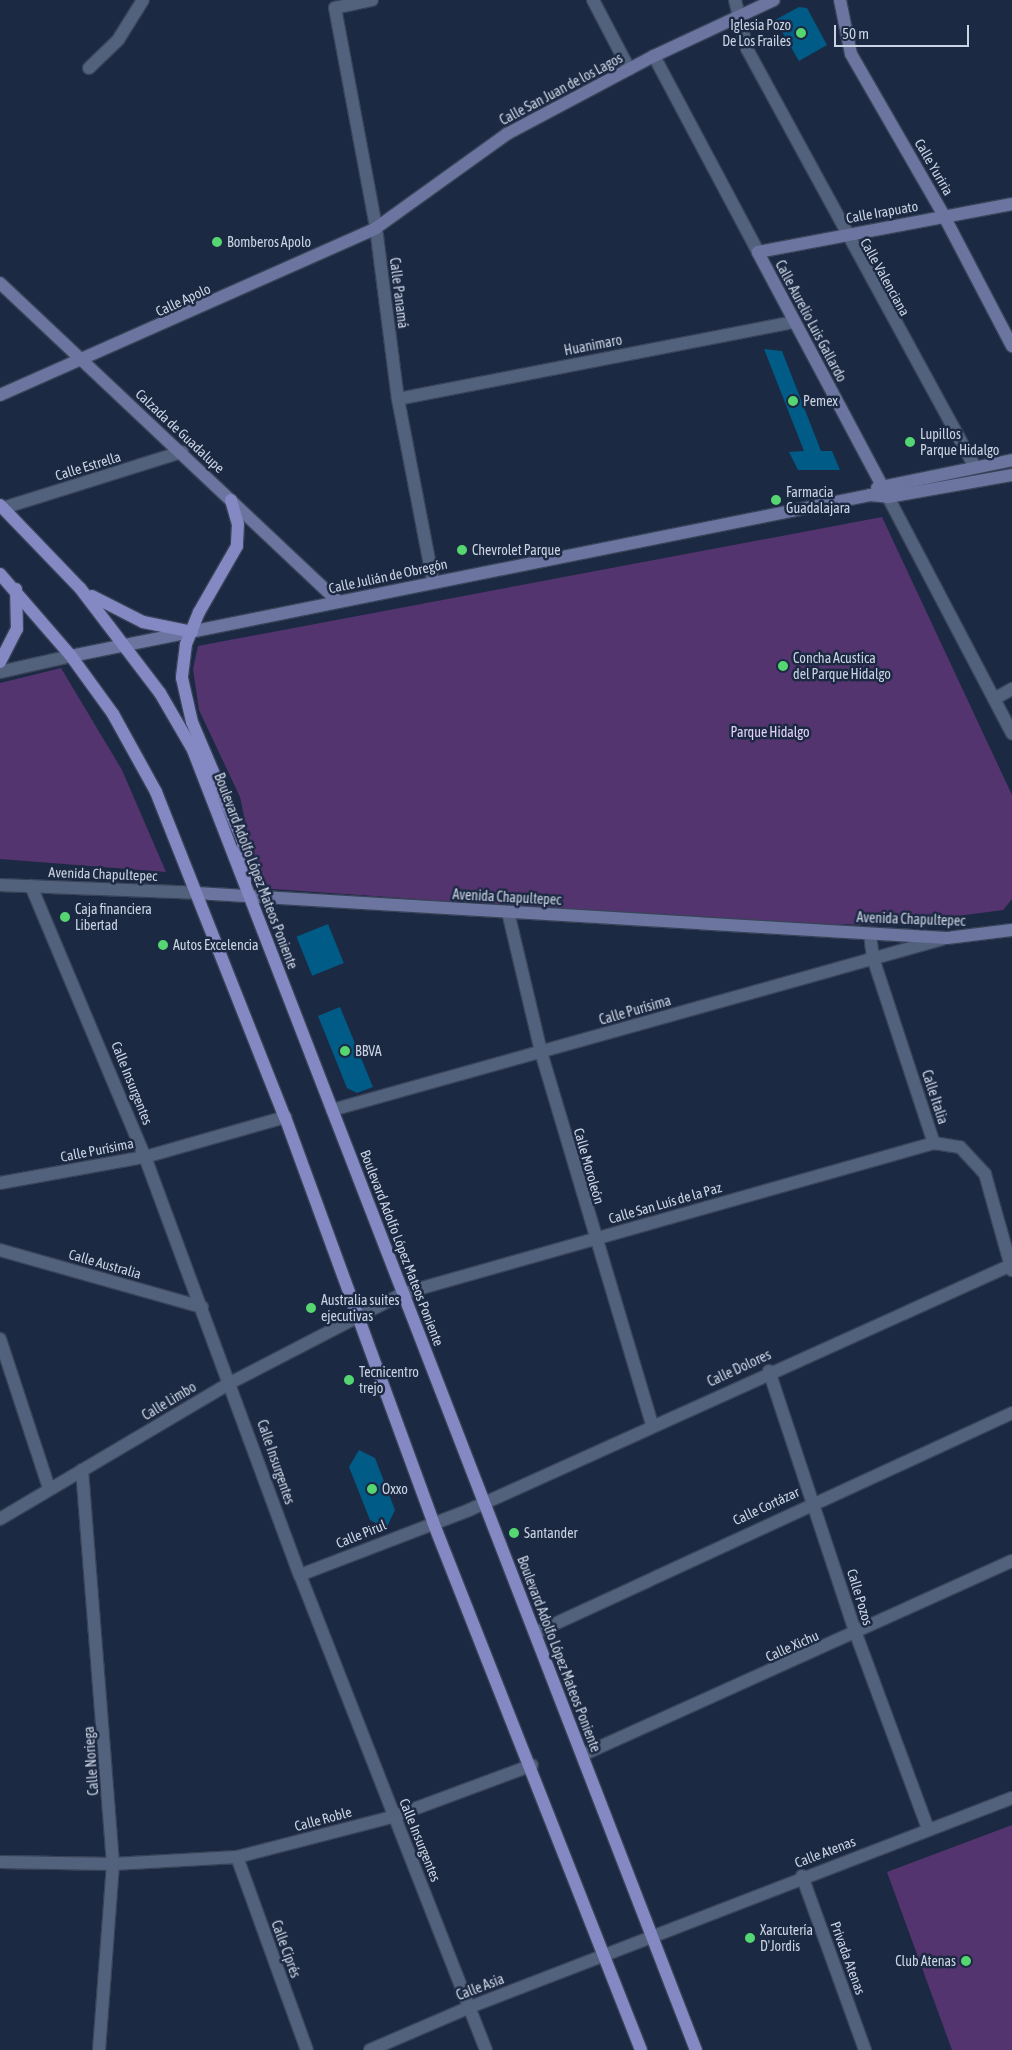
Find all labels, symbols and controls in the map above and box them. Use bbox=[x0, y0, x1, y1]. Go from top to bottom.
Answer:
scale bar bbox=[837, 15, 972, 47]
place label: Iglesia Pozo De Los Frailes bbox=[722, 17, 791, 49]
text: 50 m bbox=[842, 25, 869, 42]
marker: Iglesia Pozo De Los Frailes bbox=[795, 27, 807, 39]
street label: Calle San Juan de los Lagos bbox=[497, 49, 625, 129]
street label: Calle Yuriria bbox=[911, 136, 957, 198]
street label: Calle Irapuato bbox=[845, 197, 919, 227]
place label: Bomberos Apolo bbox=[227, 234, 311, 250]
street label: Calle Valenciana bbox=[857, 235, 913, 319]
marker: Bomberos Apolo bbox=[211, 236, 223, 248]
street label: Calle Panamá bbox=[386, 257, 412, 329]
street label: Calle Aurelio Luis Gallardo bbox=[772, 257, 850, 385]
street label: Calle Apolo bbox=[153, 280, 213, 320]
street label: Huanimaro bbox=[563, 331, 623, 359]
street label: Calzada de Guadalupe bbox=[132, 386, 228, 476]
place label: Pemex bbox=[803, 393, 838, 409]
marker: Pemex bbox=[787, 395, 799, 407]
place label: Lupillos Parque Hidalgo bbox=[920, 426, 999, 458]
marker: Lupillos Parque Hidalgo bbox=[904, 436, 916, 448]
street label: Calle Estrella bbox=[53, 448, 123, 484]
place label: Farmacia Guadalajara bbox=[786, 484, 850, 516]
marker: Farmacia Guadalajara bbox=[770, 494, 782, 506]
place label: Chevrolet Parque bbox=[472, 542, 561, 558]
marker: Chevrolet Parque bbox=[456, 544, 468, 556]
street label: Calle Julián de Obregón bbox=[327, 555, 449, 597]
place label: Concha Acustica del Parque Hidalgo bbox=[793, 650, 891, 682]
marker: Concha Acustica del Parque Hidalgo bbox=[777, 660, 789, 672]
park label: Parque Hidalgo bbox=[730, 724, 810, 740]
street label: Boulevard Adolfo López Mateos Poniente bbox=[211, 770, 301, 972]
street label: Avenida Chapultepec bbox=[48, 864, 158, 884]
street label: Avenida Chapultepec bbox=[452, 886, 562, 908]
place label: Caja financiera Libertad bbox=[75, 901, 152, 934]
street label: Avenida Chapultepec bbox=[856, 909, 966, 929]
marker: Caja financiera Libertad bbox=[59, 911, 71, 923]
place label: Autos Excelencia bbox=[173, 937, 259, 953]
marker: Autos Excelencia bbox=[157, 939, 169, 951]
street label: Calle Purísima bbox=[597, 992, 673, 1028]
street label: Calle Insurgentes bbox=[108, 1039, 156, 1127]
place label: BBVA bbox=[355, 1043, 382, 1059]
marker: BBVA bbox=[339, 1045, 351, 1057]
street label: Calle Italia bbox=[918, 1068, 952, 1126]
street label: Calle Moroleón bbox=[570, 1126, 608, 1206]
street label: Calle Purísima bbox=[59, 1135, 135, 1165]
street label: Boulevard Adolfo López Mateos Poniente bbox=[357, 1147, 447, 1349]
street label: Calle San Luís de la Paz bbox=[606, 1179, 724, 1227]
street label: Calle Australia bbox=[67, 1246, 143, 1282]
place label: Australia suites ejecutivas bbox=[321, 1292, 399, 1324]
marker: Australia suites ejecutivas bbox=[305, 1302, 317, 1314]
street label: Calle Dolores bbox=[704, 1346, 774, 1390]
place label: Tecnicentro trejo bbox=[359, 1364, 419, 1396]
marker: Tecnicentro trejo bbox=[343, 1374, 355, 1386]
street label: Calle Limbo bbox=[139, 1378, 199, 1424]
street label: Calle Insurgentes bbox=[254, 1418, 298, 1506]
place label: Oxxo bbox=[382, 1481, 408, 1497]
marker: Oxxo bbox=[366, 1483, 378, 1495]
street label: Calle Cortázar bbox=[730, 1483, 802, 1529]
street label: Calle Pirul bbox=[333, 1516, 389, 1552]
place label: Santander bbox=[524, 1525, 578, 1541]
marker: Santander bbox=[508, 1527, 520, 1539]
street label: Boulevard Adolfo López Mateos Poniente bbox=[514, 1553, 604, 1755]
street label: Calle Pozos bbox=[843, 1567, 877, 1627]
street label: Calle Xichu bbox=[763, 1627, 821, 1665]
street label: Calle Noriega bbox=[80, 1726, 102, 1796]
street label: Calle Insurgentes bbox=[396, 1796, 444, 1884]
street label: Calle Roble bbox=[293, 1803, 353, 1835]
street label: Calle Atenas bbox=[792, 1833, 858, 1871]
street label: Calle Ciprés bbox=[268, 1918, 304, 1980]
street label: Privada Atenas bbox=[827, 1919, 869, 1997]
place label: Xarcutería D'Jordis bbox=[760, 1922, 813, 1954]
marker: Xarcutería D'Jordis bbox=[744, 1932, 756, 1944]
place label: Club Atenas bbox=[895, 1953, 956, 1969]
marker: Club Atenas bbox=[960, 1955, 972, 1967]
street label: Calle Asia bbox=[454, 1970, 506, 2004]

